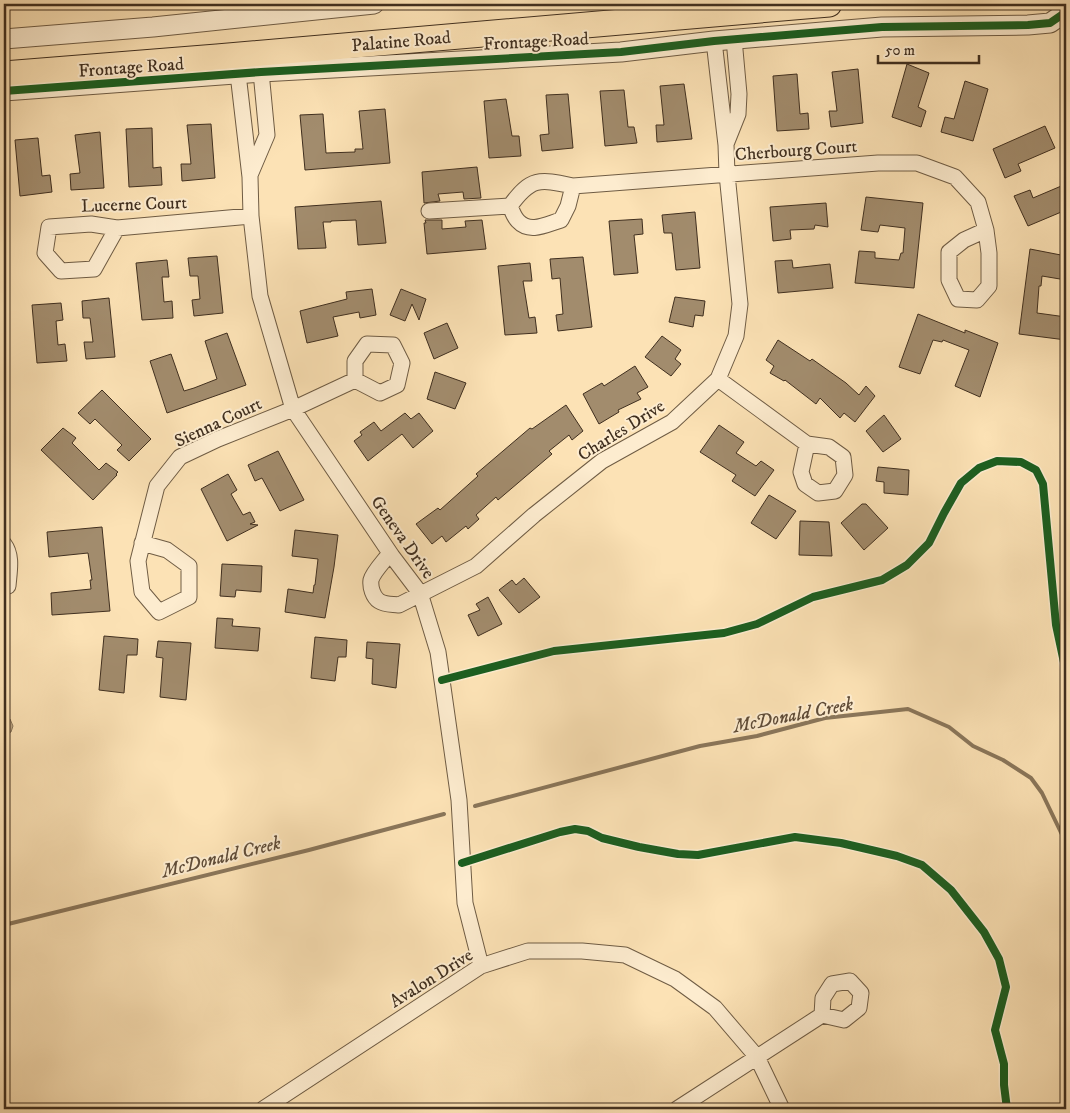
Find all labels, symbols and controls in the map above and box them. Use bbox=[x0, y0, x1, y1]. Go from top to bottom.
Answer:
street label: Palatine Road bbox=[351, 27, 452, 57]
street label: Frontage Road bbox=[483, 28, 589, 56]
scale bar bbox=[878, 32, 979, 64]
text: 50 m bbox=[885, 41, 915, 60]
street label: Frontage Road bbox=[78, 53, 185, 83]
street label: Cherbourg Court bbox=[734, 136, 858, 166]
street label: Lucerne Court bbox=[81, 192, 188, 218]
street label: Sienna Court bbox=[171, 393, 266, 453]
street label: Charles Drive bbox=[574, 395, 669, 466]
street label: Geneva Drive bbox=[366, 492, 439, 583]
water label: McDonald Creek bbox=[729, 693, 855, 739]
water label: McDonald Creek bbox=[158, 832, 283, 884]
street label: Avalon Drive bbox=[386, 945, 477, 1013]

